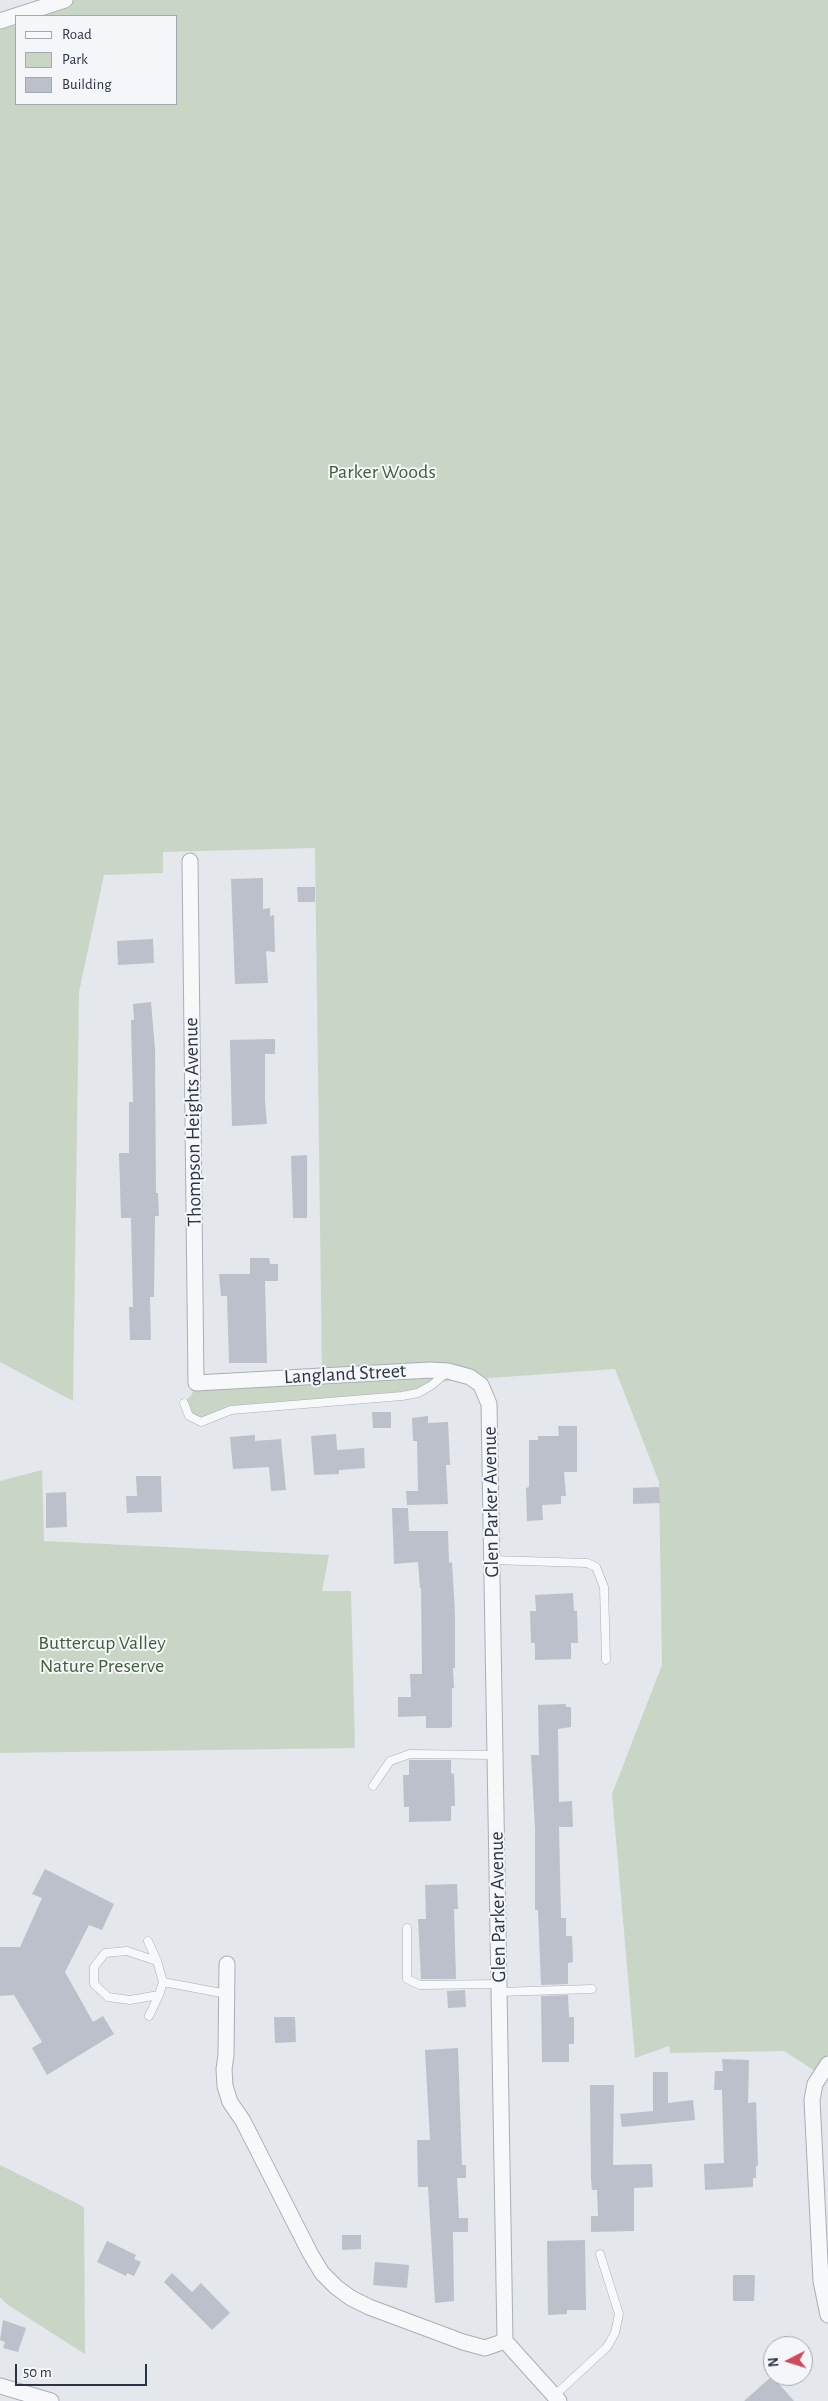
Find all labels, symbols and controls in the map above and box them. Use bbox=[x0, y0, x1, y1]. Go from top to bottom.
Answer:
legend bbox=[15, 15, 178, 105]
text: Road bbox=[62, 27, 92, 42]
text: Park bbox=[62, 52, 88, 67]
text: Building bbox=[62, 77, 112, 92]
park label: Parker Woods bbox=[328, 460, 436, 484]
street label: Thompson Heights Avenue bbox=[179, 1017, 207, 1227]
street label: Langland Street bbox=[283, 1359, 407, 1389]
street label: Glen Parker Avenue bbox=[478, 1426, 504, 1578]
park label: Buttercup Valley Nature Preserve bbox=[38, 1631, 166, 1678]
street label: Glen Parker Avenue bbox=[485, 1831, 511, 1983]
north arrow bbox=[763, 2336, 813, 2386]
scale bar bbox=[18, 2354, 150, 2386]
text: N bbox=[767, 2357, 781, 2368]
text: 50 m bbox=[23, 2365, 52, 2380]

